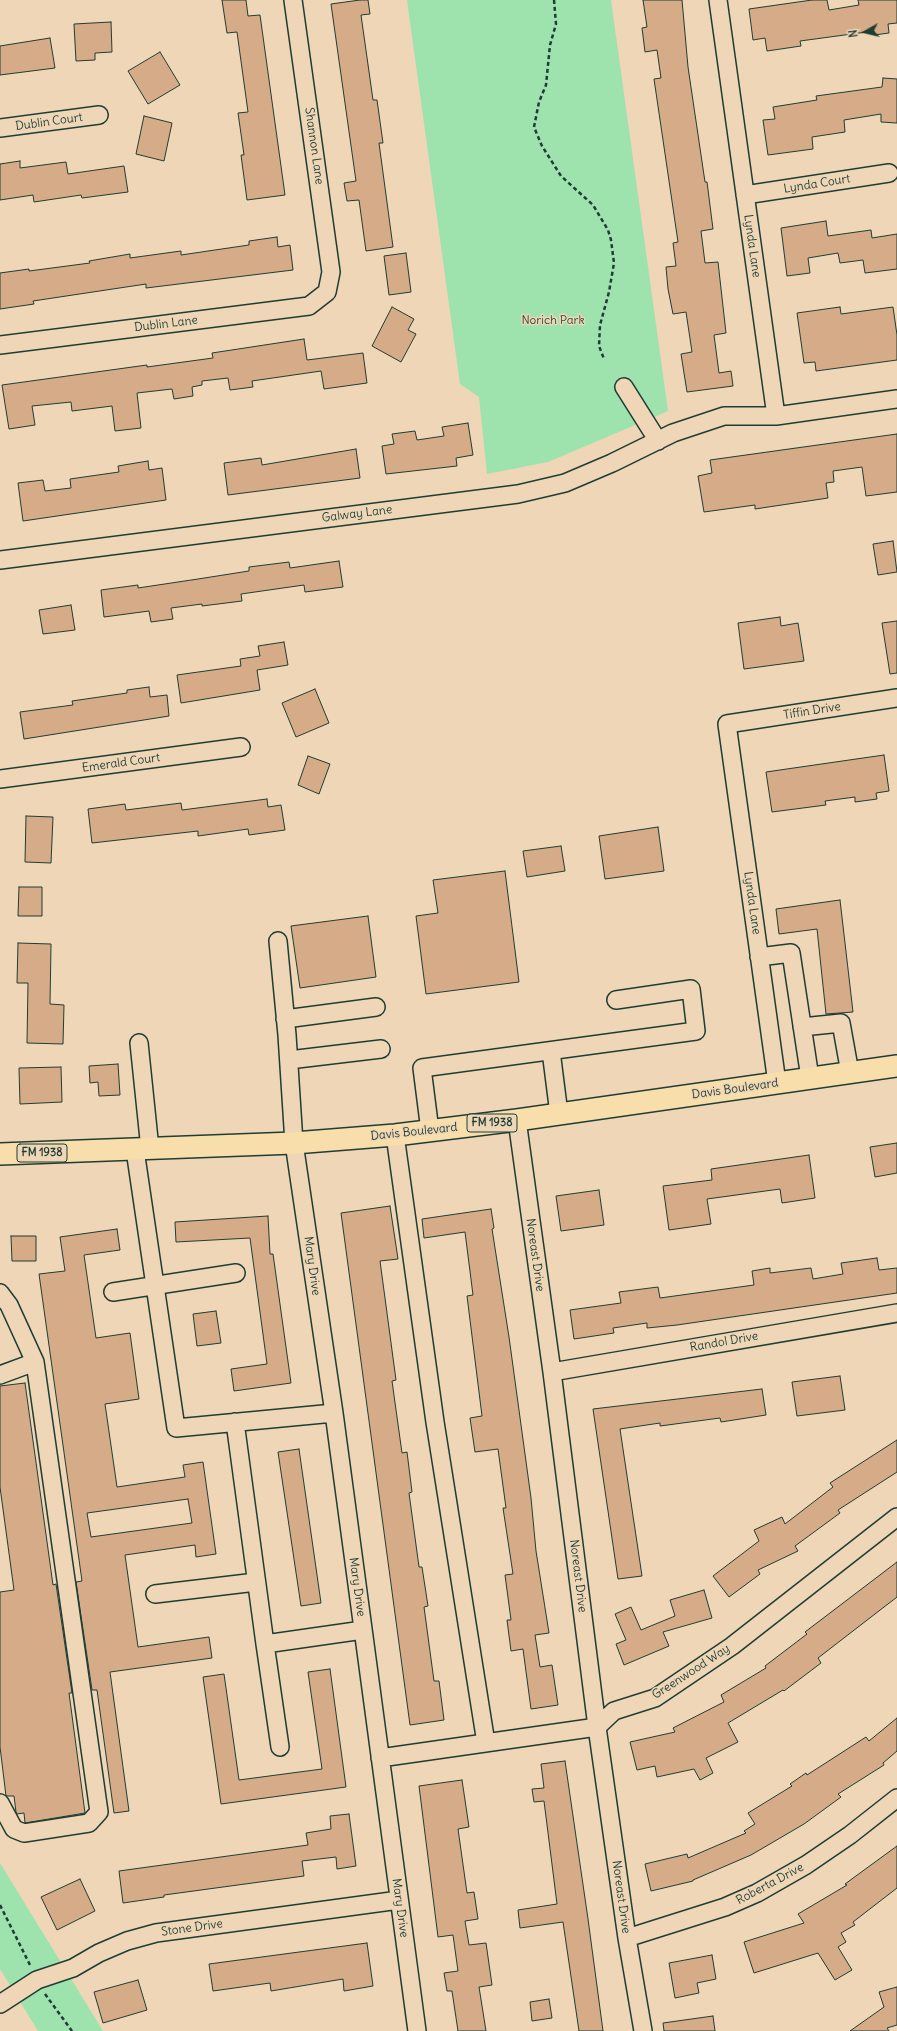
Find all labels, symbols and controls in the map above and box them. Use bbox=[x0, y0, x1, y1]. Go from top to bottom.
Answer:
north arrow bbox=[845, 12, 885, 52]
text: N bbox=[846, 29, 861, 38]
street label: Shannon Lane bbox=[301, 107, 327, 185]
street label: Dublin Court bbox=[14, 110, 84, 134]
street label: Lynda Court bbox=[783, 172, 851, 196]
street label: Lynda Lane bbox=[740, 213, 764, 279]
street label: Dublin Lane bbox=[133, 313, 199, 335]
park label: Norich Park bbox=[521, 314, 585, 328]
street label: Galway Lane bbox=[321, 503, 393, 525]
street label: Tiffin Drive bbox=[782, 699, 842, 723]
street label: Emerald Court bbox=[81, 750, 161, 776]
street label: Lynda Lane bbox=[740, 870, 764, 936]
street label: Davis Boulevard bbox=[691, 1076, 779, 1102]
road number: FM 1938 bbox=[467, 1114, 517, 1132]
street label: Davis Boulevard bbox=[370, 1120, 458, 1144]
road number: FM 1938 bbox=[17, 1144, 67, 1162]
street label: Noreast Drive bbox=[523, 1218, 547, 1292]
street label: Mary Drive bbox=[301, 1236, 323, 1296]
street label: Randol Drive bbox=[689, 1329, 759, 1355]
street label: Noreast Drive bbox=[566, 1539, 590, 1613]
street label: Mary Drive bbox=[346, 1557, 368, 1617]
street label: Greenwood Way bbox=[649, 1641, 733, 1703]
street label: Noreast Drive bbox=[609, 1860, 633, 1934]
street label: Roberta Drive bbox=[734, 1860, 806, 1908]
street label: Mary Drive bbox=[389, 1878, 411, 1938]
street label: Stone Drive bbox=[160, 1917, 224, 1939]

